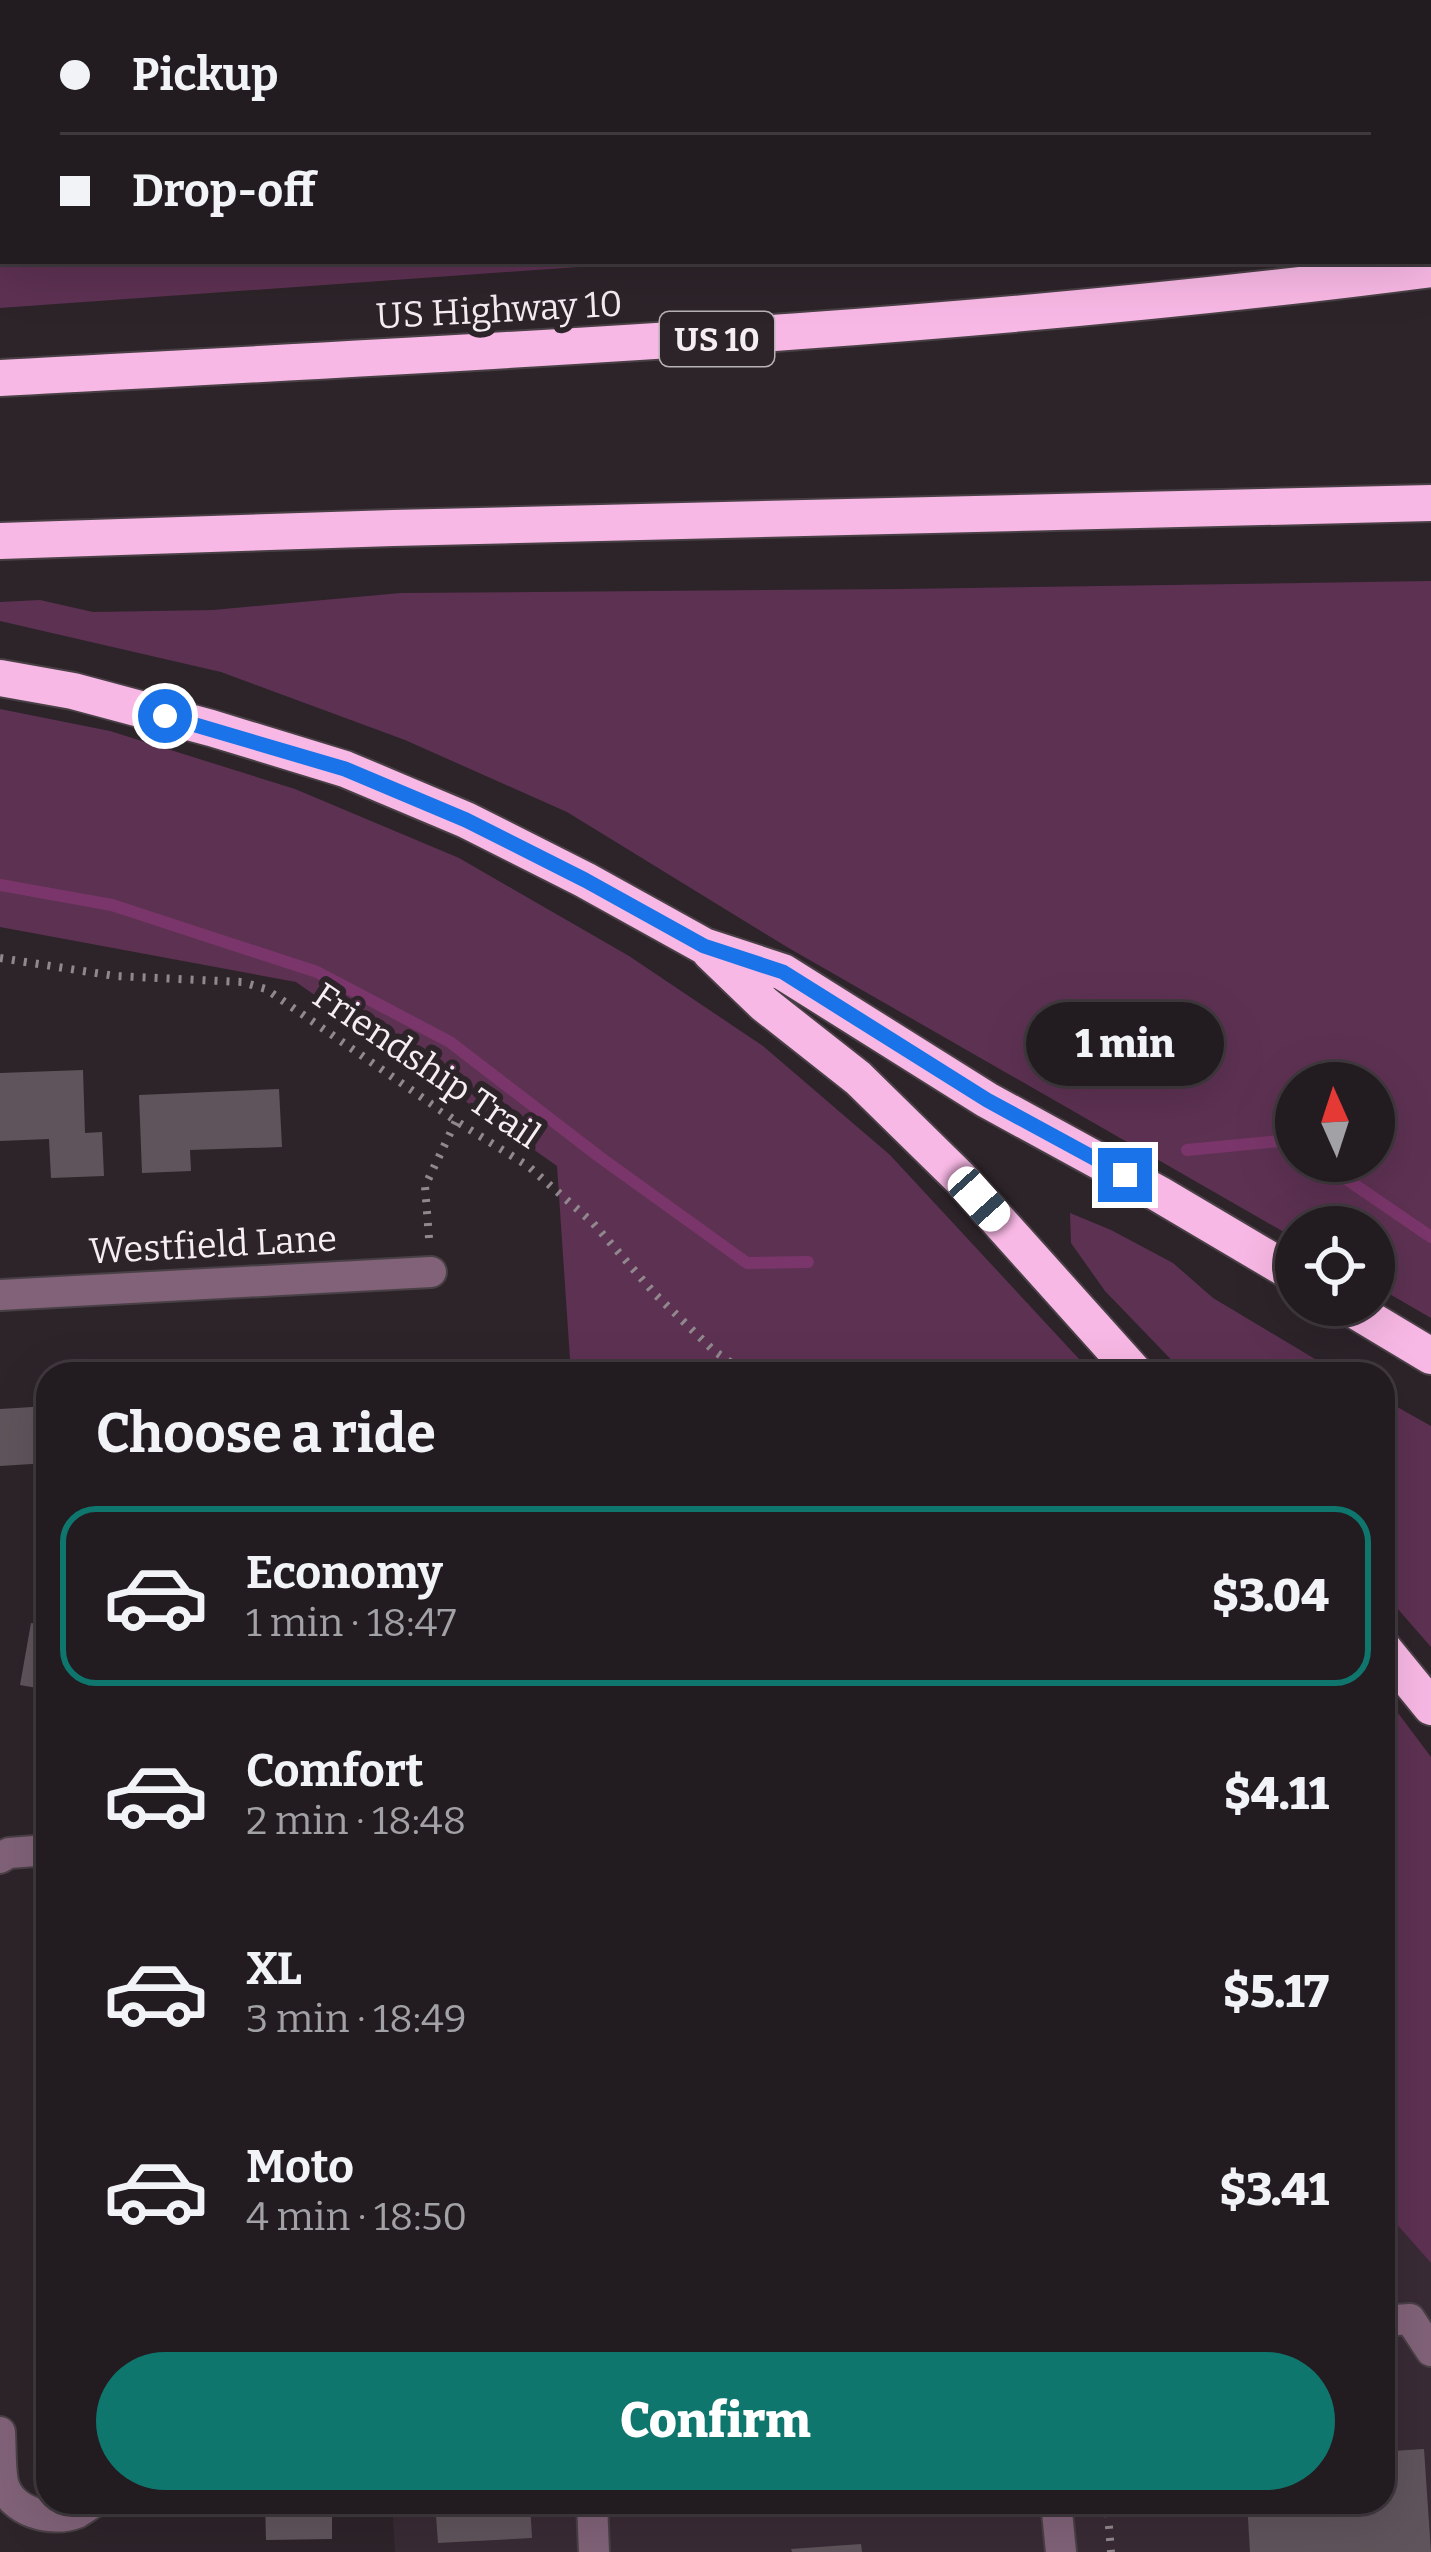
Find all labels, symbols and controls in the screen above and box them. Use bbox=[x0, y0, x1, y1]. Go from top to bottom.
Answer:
text: Pickup bbox=[132, 48, 278, 102]
text: Drop-off bbox=[132, 164, 316, 218]
street label: US Highway 10 bbox=[375, 282, 623, 338]
road number: US 10 bbox=[660, 312, 774, 366]
route start bbox=[138, 689, 192, 743]
street label: Friendship Trail bbox=[305, 974, 548, 1158]
callout: 1 min bbox=[1026, 1001, 1224, 1085]
text: 1 min bbox=[1075, 1021, 1175, 1067]
north arrow bbox=[1275, 1062, 1395, 1182]
map controls bbox=[1275, 1062, 1395, 1326]
route end bbox=[1098, 1148, 1152, 1202]
car bbox=[942, 1160, 1016, 1238]
button: locate bbox=[1275, 1206, 1395, 1326]
street label: Westfield Lane bbox=[88, 1217, 338, 1273]
text: Choose a ride bbox=[96, 1402, 436, 1466]
icon: car bbox=[102, 1542, 210, 1650]
text: Economy bbox=[246, 1546, 443, 1600]
text: $3.04 bbox=[1212, 1569, 1329, 1623]
text: 1 min · 18:47 bbox=[246, 1600, 456, 1646]
icon: car bbox=[102, 1740, 210, 1848]
text: Comfort bbox=[246, 1744, 424, 1798]
text: $4.11 bbox=[1224, 1767, 1329, 1821]
text: 2 min · 18:48 bbox=[246, 1798, 466, 1844]
icon: car bbox=[102, 1938, 210, 2046]
text: XL bbox=[246, 1942, 302, 1996]
text: $5.17 bbox=[1223, 1965, 1329, 2019]
text: 3 min · 18:49 bbox=[246, 1996, 467, 2042]
icon: car bbox=[102, 2136, 210, 2244]
text: Moto bbox=[246, 2140, 354, 2194]
text: $3.41 bbox=[1219, 2163, 1329, 2217]
text: 4 min · 18:50 bbox=[246, 2194, 467, 2240]
button: Confirm bbox=[96, 2352, 1335, 2490]

